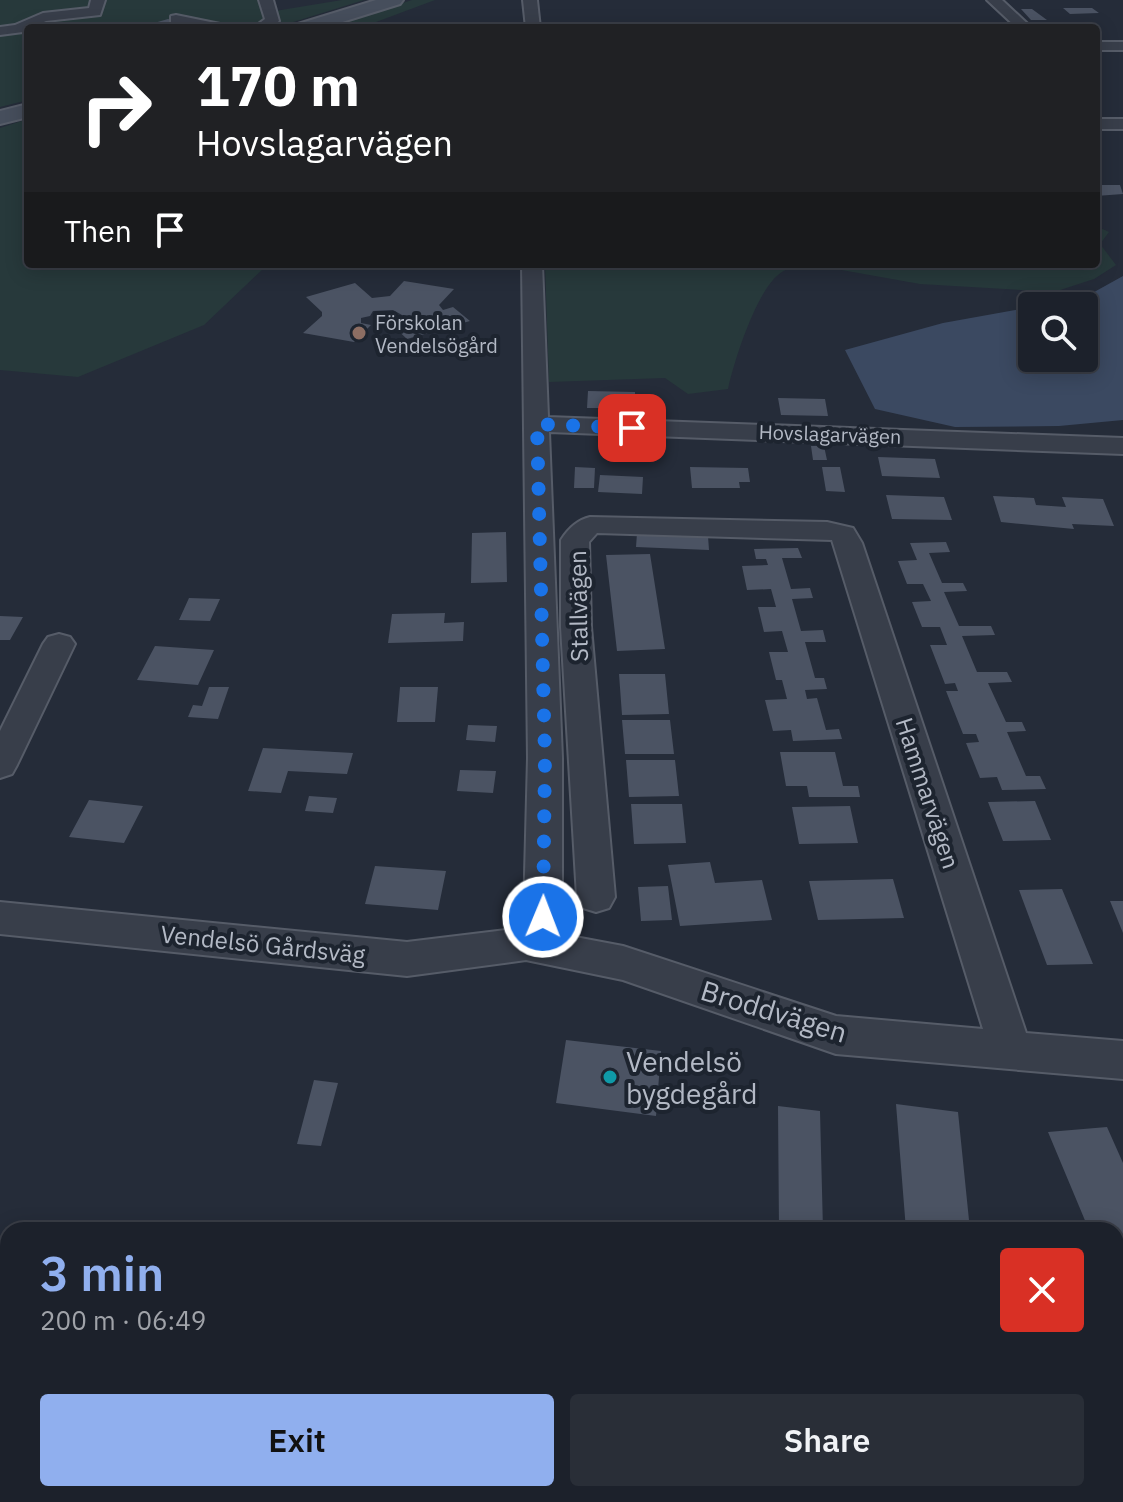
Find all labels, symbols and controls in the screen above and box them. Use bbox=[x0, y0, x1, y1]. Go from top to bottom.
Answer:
text: 170 m bbox=[196, 49, 360, 121]
icon: right bbox=[64, 56, 168, 160]
text: Hovslagarvägen bbox=[196, 119, 453, 166]
icon: arrive bbox=[148, 208, 192, 252]
text: Then bbox=[64, 211, 132, 250]
map controls bbox=[1018, 292, 1098, 372]
button: search bbox=[1018, 292, 1098, 372]
place label: Förskolan Vendelsögård bbox=[375, 309, 498, 359]
marker: Förskolan Vendelsögård bbox=[350, 324, 368, 342]
pin bbox=[598, 394, 666, 462]
icon: arrive bbox=[610, 406, 654, 450]
street label: Hovslagarvägen bbox=[758, 418, 902, 450]
street label: Stallvägen bbox=[561, 550, 595, 662]
street label: Hammarvägen bbox=[888, 713, 968, 873]
position arrow bbox=[501, 875, 585, 959]
street label: Vendelsö Gårdsväg bbox=[159, 917, 367, 971]
street label: Broddvägen bbox=[696, 971, 852, 1051]
place label: Vendelsö bygdegård bbox=[626, 1043, 757, 1112]
marker: Vendelsö bygdegård bbox=[601, 1068, 619, 1086]
text: 3 min bbox=[40, 1242, 164, 1304]
button: close bbox=[1000, 1248, 1084, 1332]
text: 200 m · 06:49 bbox=[40, 1303, 206, 1337]
button: Exit bbox=[40, 1394, 554, 1486]
button: Share bbox=[570, 1394, 1084, 1486]

